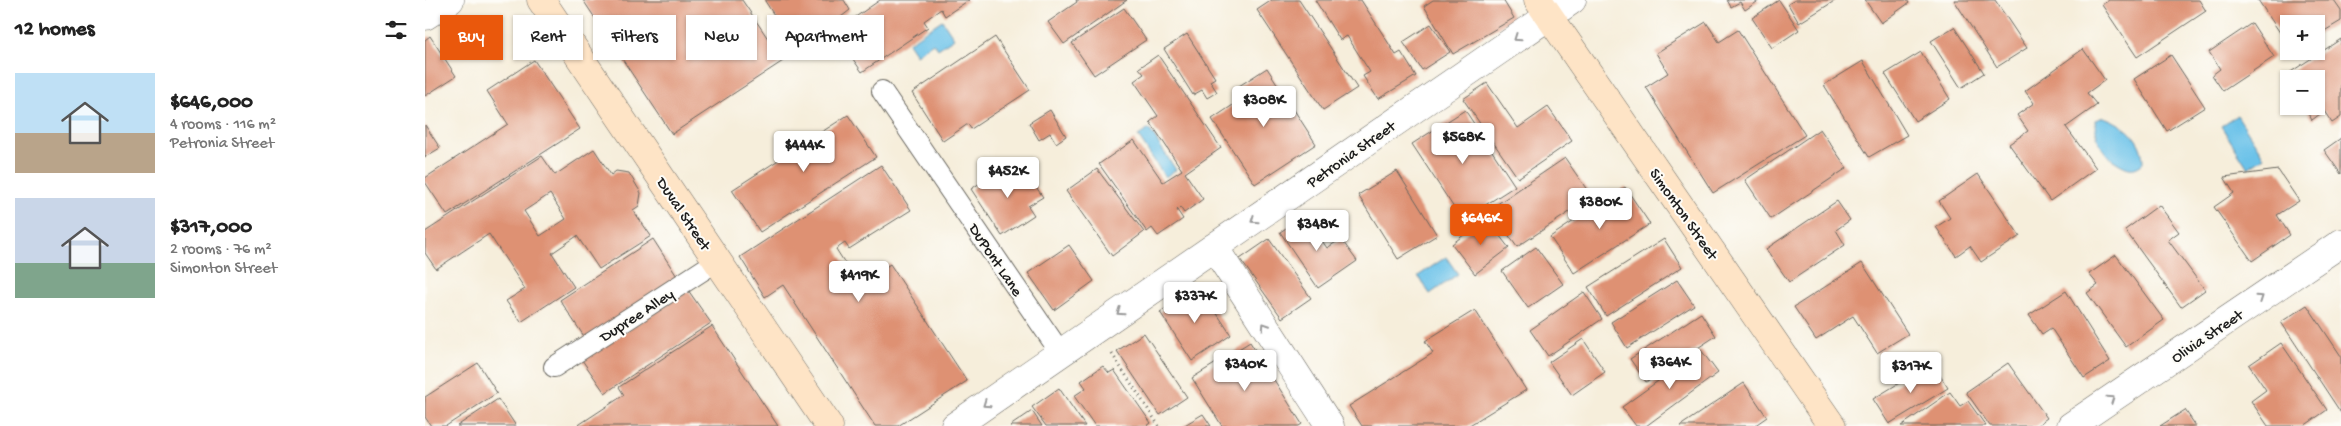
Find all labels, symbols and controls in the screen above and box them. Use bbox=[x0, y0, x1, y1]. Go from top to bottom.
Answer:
chip: Buy bbox=[440, 15, 503, 60]
chip: Rent bbox=[513, 15, 583, 60]
chip: Filters bbox=[593, 15, 676, 60]
chip: New bbox=[686, 15, 757, 60]
chip: Apartment bbox=[767, 15, 884, 60]
map controls bbox=[2280, 15, 2325, 115]
button: + bbox=[2280, 15, 2325, 60]
icon: filters bbox=[382, 16, 410, 44]
text: 12 homes bbox=[15, 18, 94, 43]
one-way arrow bbox=[1513, 32, 1523, 41]
button: − bbox=[2280, 70, 2325, 115]
pin: $308K bbox=[1229, 86, 1299, 128]
text: $646,000 bbox=[170, 91, 253, 116]
text: $308K bbox=[1243, 92, 1285, 111]
icon: home bbox=[55, 93, 115, 153]
text: 4 rooms · 116 m² bbox=[170, 116, 276, 135]
street label: Petronia Street bbox=[1303, 117, 1401, 194]
pin: $568K bbox=[1428, 122, 1498, 165]
text: $568K bbox=[1442, 129, 1484, 148]
pin: $444K bbox=[769, 130, 839, 173]
text: Petronia Street bbox=[170, 135, 274, 154]
text: $444K bbox=[785, 137, 823, 156]
pin: $452K bbox=[973, 156, 1043, 199]
text: $452K bbox=[988, 163, 1028, 182]
street label: Simonton Street bbox=[1644, 166, 1721, 266]
street label: Duval Street bbox=[650, 174, 714, 256]
pin: $380K bbox=[1565, 188, 1635, 230]
text: $380K bbox=[1579, 194, 1621, 213]
pin: $646K bbox=[1446, 204, 1516, 246]
pin: $348K bbox=[1282, 210, 1352, 252]
text: $646K bbox=[1461, 210, 1501, 229]
one-way arrow bbox=[1250, 214, 1260, 223]
text: $317,000 bbox=[170, 216, 252, 241]
text: $348K bbox=[1297, 216, 1337, 235]
icon: home bbox=[55, 218, 115, 278]
street label: DuPont Lane bbox=[962, 220, 1026, 302]
text: 2 rooms · 76 m² bbox=[170, 241, 272, 260]
text: Simonton Street bbox=[170, 260, 277, 279]
pin: $419K bbox=[824, 260, 894, 303]
text: $419K bbox=[840, 267, 878, 286]
pin: $337K bbox=[1160, 282, 1230, 324]
street label: Dupree Alley bbox=[596, 286, 679, 348]
text: $337K bbox=[1175, 288, 1215, 307]
one-way arrow bbox=[2254, 295, 2264, 304]
one-way arrow bbox=[1116, 306, 1126, 315]
street label: Olivia Street bbox=[2168, 306, 2249, 369]
one-way arrow bbox=[1262, 323, 1272, 332]
pin: $364K bbox=[1635, 348, 1705, 390]
pin: $340K bbox=[1210, 350, 1280, 392]
pin: $317K bbox=[1876, 352, 1946, 394]
text: $364K bbox=[1650, 354, 1690, 373]
text: $340K bbox=[1225, 356, 1265, 375]
text: $317K bbox=[1891, 358, 1931, 377]
one-way arrow bbox=[2105, 396, 2115, 405]
one-way arrow bbox=[983, 398, 992, 407]

